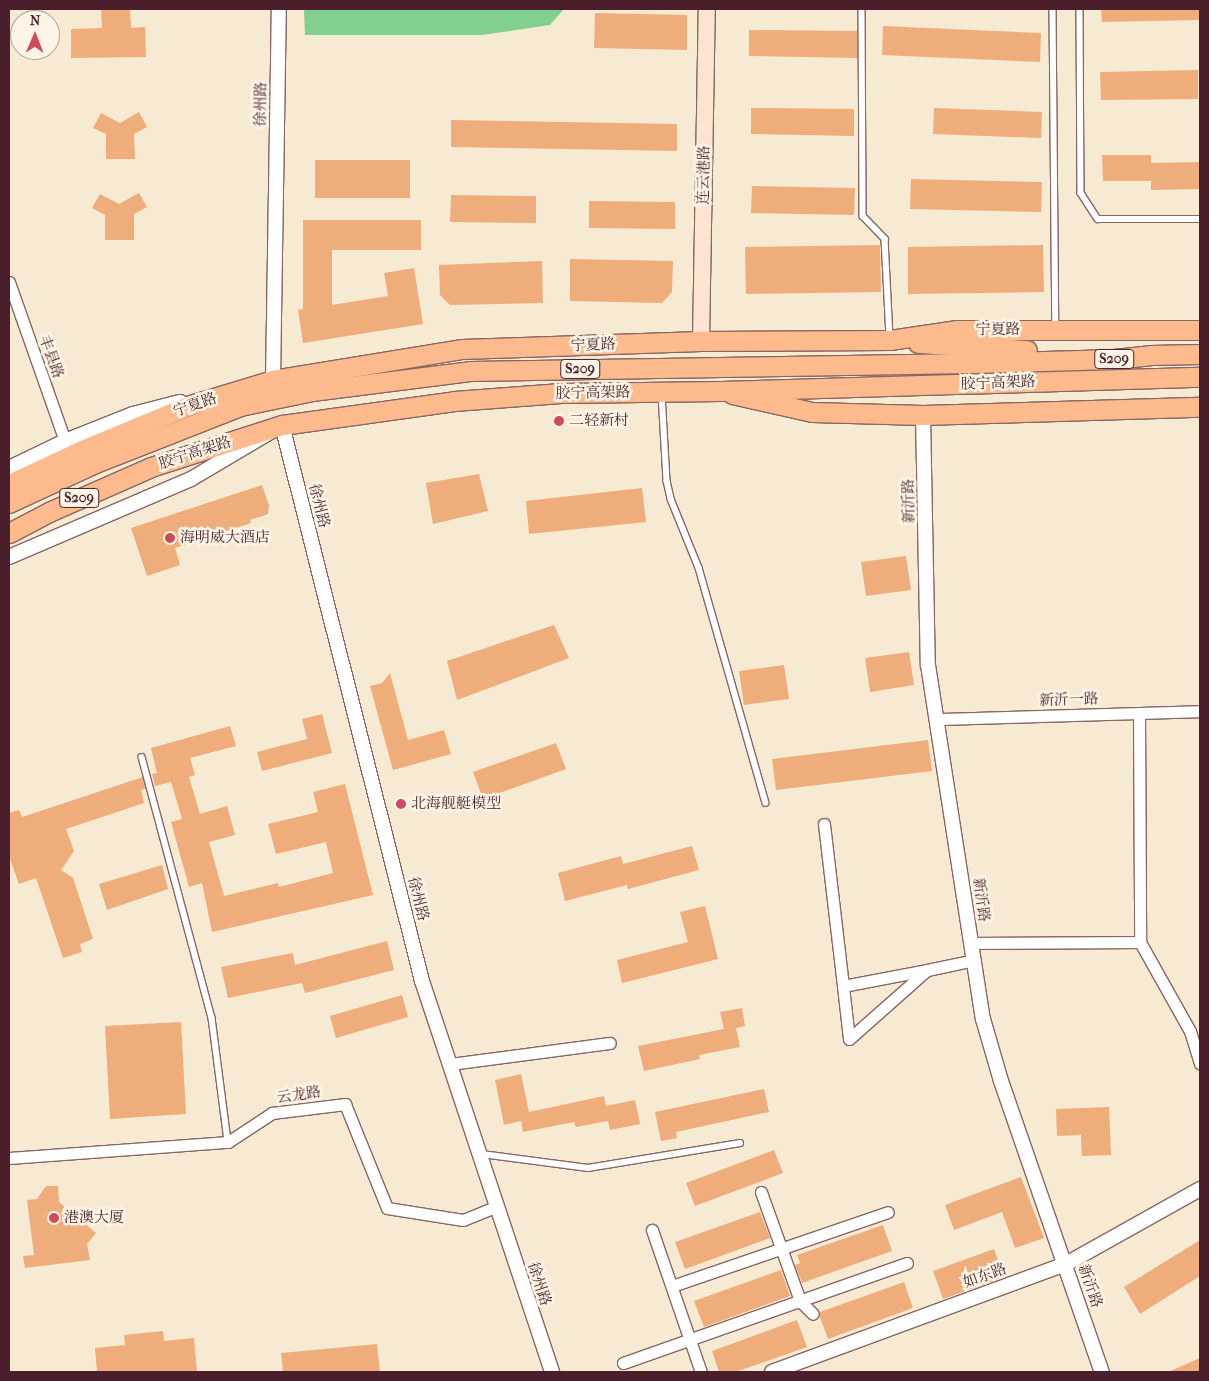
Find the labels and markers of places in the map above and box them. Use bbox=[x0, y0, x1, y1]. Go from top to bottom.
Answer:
place label: 二轻新村 bbox=[569, 412, 629, 430]
marker: 二轻新村 bbox=[553, 415, 565, 427]
place label: 海明威大酒店 bbox=[180, 529, 270, 547]
marker: 海明威大酒店 bbox=[164, 532, 176, 544]
place label: 北海舰艇模型 bbox=[411, 795, 501, 813]
marker: 北海舰艇模型 bbox=[395, 798, 407, 810]
place label: 港澳大厦 bbox=[64, 1209, 124, 1227]
marker: 港澳大厦 bbox=[48, 1212, 60, 1224]

